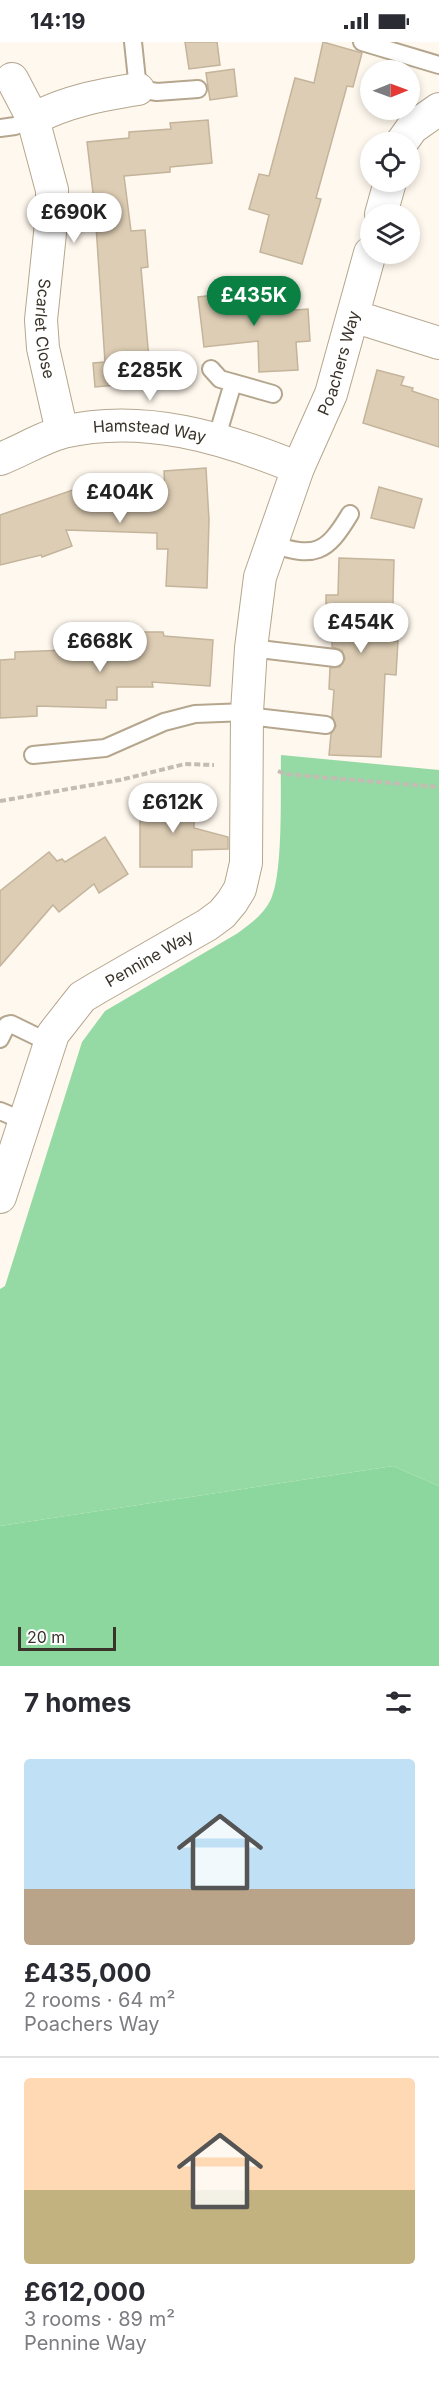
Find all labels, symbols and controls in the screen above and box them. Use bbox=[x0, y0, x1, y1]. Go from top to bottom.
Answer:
text: 14:19 bbox=[30, 8, 85, 34]
north arrow bbox=[360, 60, 420, 120]
map controls bbox=[360, 60, 420, 264]
button: locate bbox=[360, 132, 420, 192]
pin: £690K bbox=[32, 193, 116, 244]
text: £690K bbox=[41, 200, 107, 224]
button: layers bbox=[360, 204, 420, 264]
pin: £435K bbox=[212, 276, 296, 327]
street label: Scarlet Close bbox=[31, 278, 60, 380]
text: £435K bbox=[221, 283, 287, 307]
street label: Poachers Way bbox=[313, 308, 364, 418]
pin: £285K bbox=[108, 351, 192, 402]
text: £285K bbox=[117, 358, 183, 382]
street label: Hamstead Way bbox=[92, 415, 208, 446]
pin: £404K bbox=[78, 473, 162, 524]
text: £404K bbox=[86, 480, 154, 504]
pin: £454K bbox=[319, 603, 403, 654]
text: £454K bbox=[328, 610, 395, 634]
pin: £668K bbox=[58, 622, 142, 673]
text: £668K bbox=[67, 629, 133, 653]
pin: £612K bbox=[131, 783, 215, 834]
text: £612K bbox=[142, 790, 204, 814]
street label: Pennine Way bbox=[102, 925, 197, 991]
scale bar bbox=[18, 1624, 116, 1652]
text: 20 m bbox=[27, 1627, 65, 1647]
icon: filters bbox=[382, 1686, 415, 1719]
text: 7 homes bbox=[24, 1687, 131, 1718]
icon: home bbox=[166, 1798, 274, 1906]
text: £435,000 bbox=[24, 1957, 152, 1988]
text: 2 rooms · 64 m² bbox=[24, 1988, 175, 2012]
text: Poachers Way bbox=[24, 2012, 160, 2036]
icon: home bbox=[166, 2117, 274, 2225]
text: £612,000 bbox=[24, 2276, 146, 2307]
text: 3 rooms · 89 m² bbox=[24, 2307, 175, 2331]
text: Pennine Way bbox=[24, 2331, 147, 2355]

